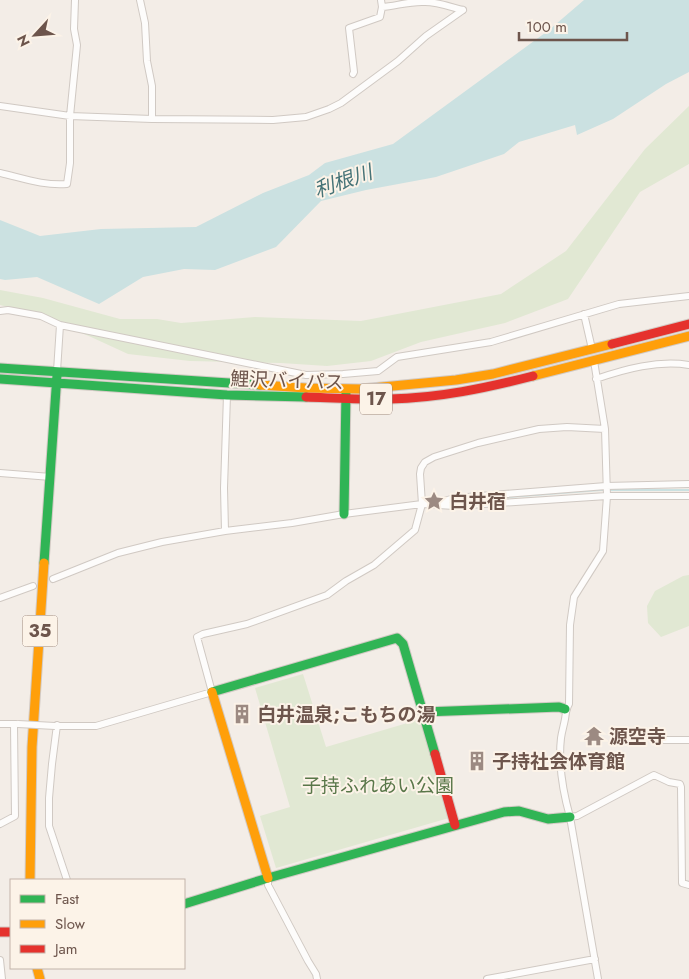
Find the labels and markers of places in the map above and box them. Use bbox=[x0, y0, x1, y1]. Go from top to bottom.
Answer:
place label: 白井宿 bbox=[449, 488, 506, 515]
place icon: 白井宿 bbox=[423, 490, 445, 512]
place label: 白井温泉;こもちの湯 bbox=[257, 701, 435, 728]
building icon: 白井温泉;こもちの湯 bbox=[231, 703, 253, 725]
place label: 源空寺 bbox=[609, 723, 666, 750]
temple icon: 源空寺 bbox=[583, 725, 605, 747]
place label: 子持社会体育館 bbox=[492, 748, 625, 775]
building icon: 子持社会体育館 bbox=[466, 750, 488, 772]

